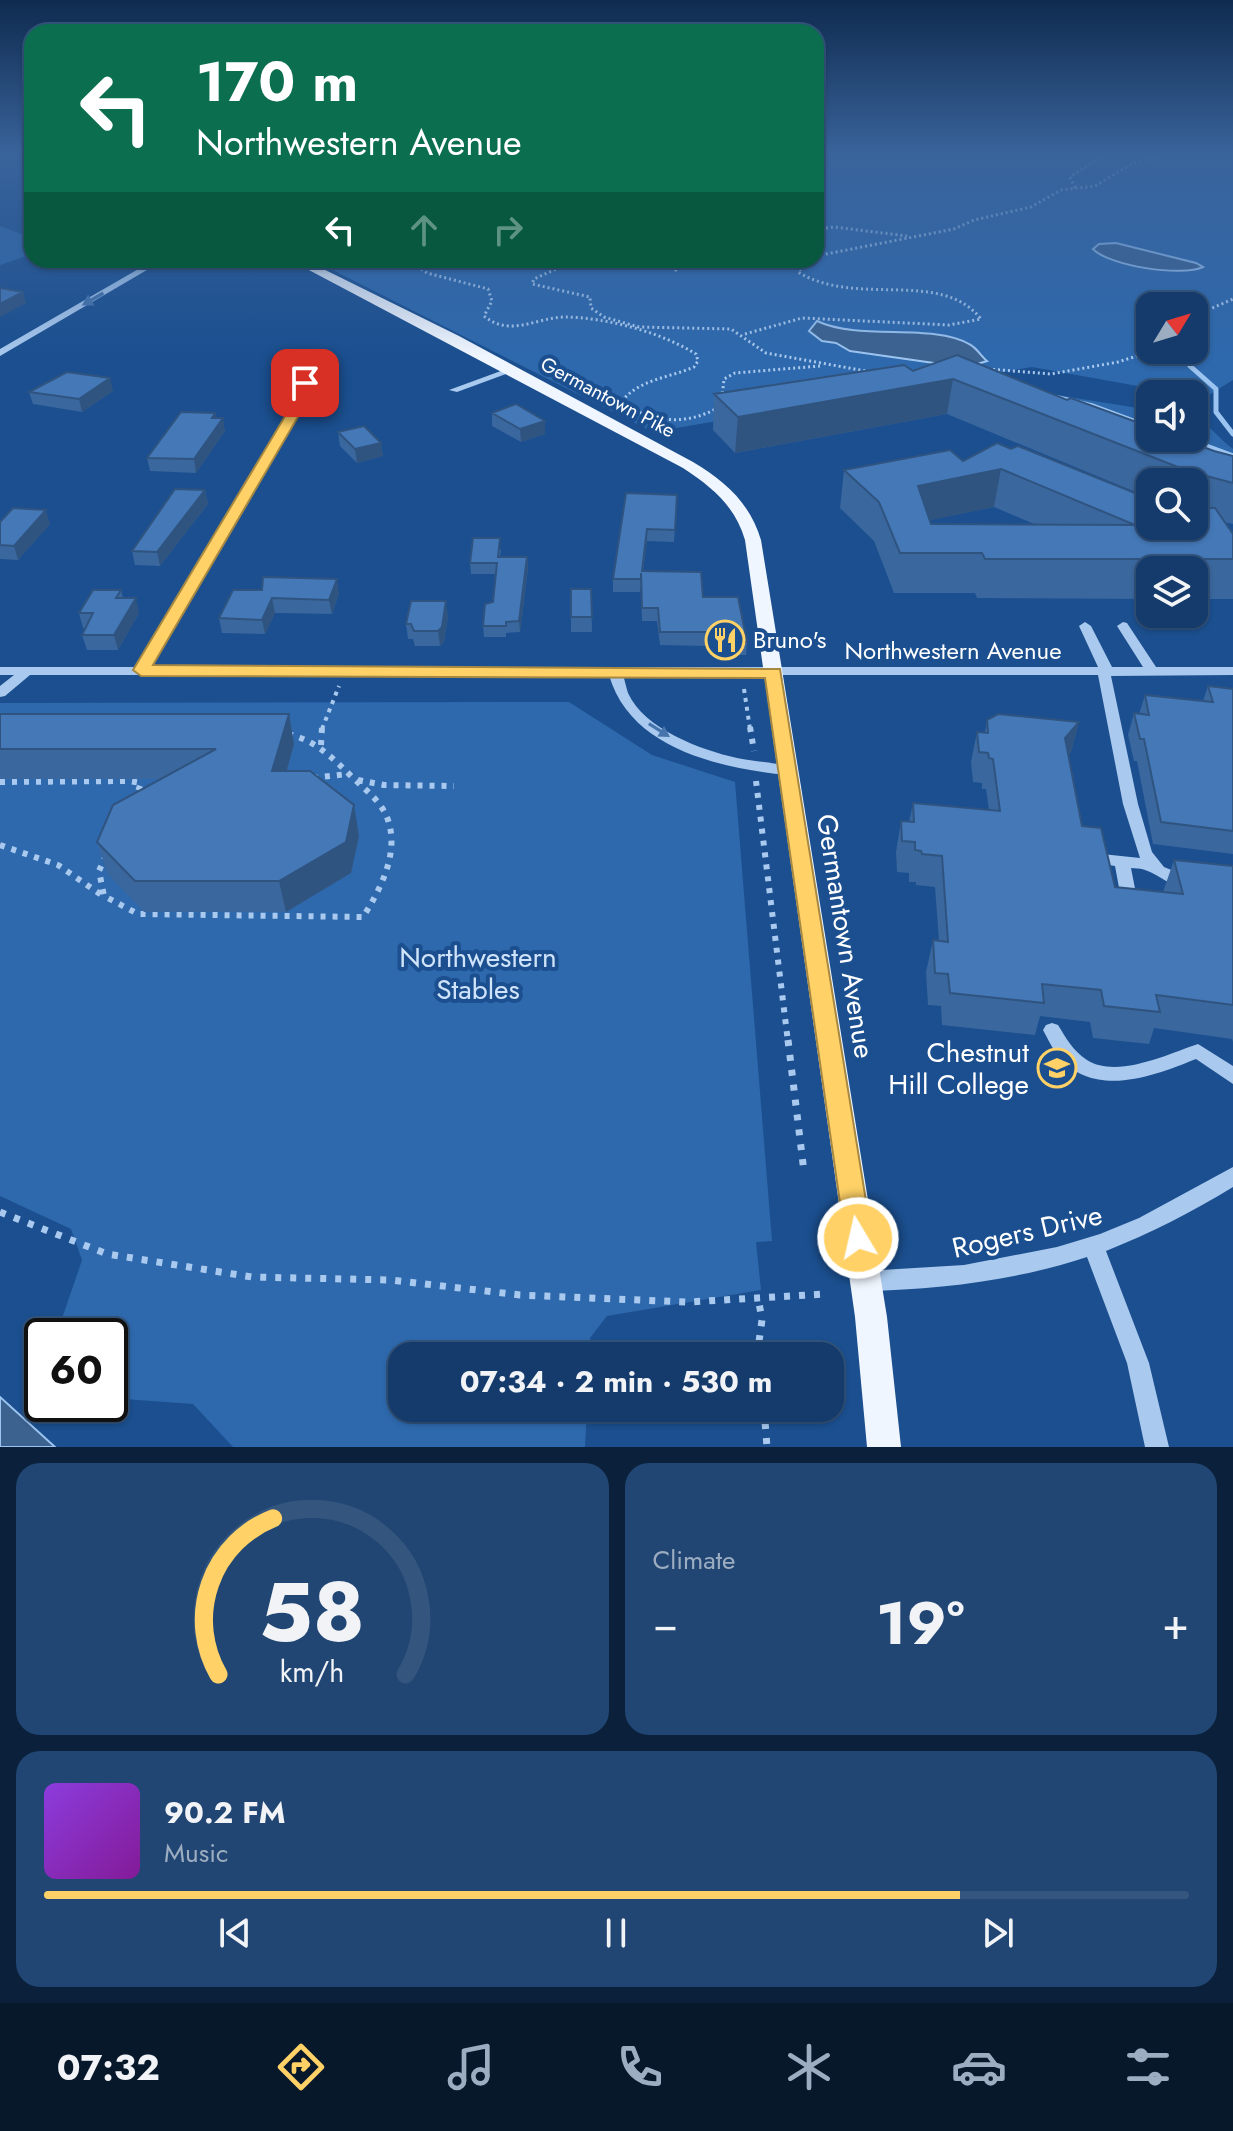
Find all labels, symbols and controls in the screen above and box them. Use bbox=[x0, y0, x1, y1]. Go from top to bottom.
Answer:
text: 170 m bbox=[196, 41, 358, 122]
icon: left bbox=[64, 56, 168, 160]
text: Northwestern Avenue bbox=[196, 116, 522, 168]
icon: left bbox=[318, 208, 362, 252]
icon: ahead bbox=[402, 208, 446, 252]
icon: right bbox=[486, 208, 530, 252]
one-way arrow bbox=[82, 292, 104, 306]
north arrow bbox=[1136, 292, 1208, 364]
map controls bbox=[1136, 292, 1208, 628]
pin bbox=[271, 349, 339, 417]
street label: Germantown Pike bbox=[535, 350, 680, 445]
icon: arrive bbox=[283, 361, 327, 405]
button: sound bbox=[1136, 380, 1208, 452]
button: search bbox=[1136, 468, 1208, 540]
button: layers bbox=[1136, 556, 1208, 628]
restaurant icon: Bruno's bbox=[704, 619, 746, 661]
place label: Bruno's bbox=[753, 622, 826, 657]
street label: Northwestern Avenue bbox=[844, 633, 1062, 668]
one-way arrow bbox=[648, 723, 670, 737]
street label: Germantown Avenue bbox=[806, 811, 885, 1061]
park label: Northwestern Stables bbox=[399, 937, 557, 1010]
place label: Chestnut Hill College bbox=[888, 1032, 1029, 1105]
school or university icon: Chestnut Hill College bbox=[1036, 1047, 1078, 1089]
street label: Rogers Drive bbox=[948, 1194, 1106, 1269]
position arrow bbox=[816, 1196, 900, 1280]
speed limit sign: 60 bbox=[24, 1318, 128, 1422]
text: 07:34 · 2 min · 530 m bbox=[460, 1360, 772, 1403]
text: Climate bbox=[653, 1541, 735, 1579]
text: 58 bbox=[259, 1552, 365, 1672]
text: 19° bbox=[876, 1580, 964, 1667]
text: − bbox=[653, 1592, 678, 1656]
text: + bbox=[1162, 1592, 1189, 1656]
text: km/h bbox=[280, 1651, 345, 1693]
text: 90.2 FM bbox=[164, 1791, 286, 1834]
text: Music bbox=[164, 1834, 228, 1872]
icon: previous bbox=[213, 1911, 257, 1955]
icon: pause bbox=[594, 1911, 638, 1955]
icon: next bbox=[976, 1911, 1020, 1955]
icon: directions bbox=[273, 2039, 329, 2095]
icon: music bbox=[443, 2039, 499, 2095]
icon: phone bbox=[612, 2039, 668, 2095]
icon: climate bbox=[781, 2039, 837, 2095]
icon: car bbox=[951, 2039, 1007, 2095]
icon: filters bbox=[1120, 2039, 1176, 2095]
text: 07:32 bbox=[57, 2041, 160, 2093]

